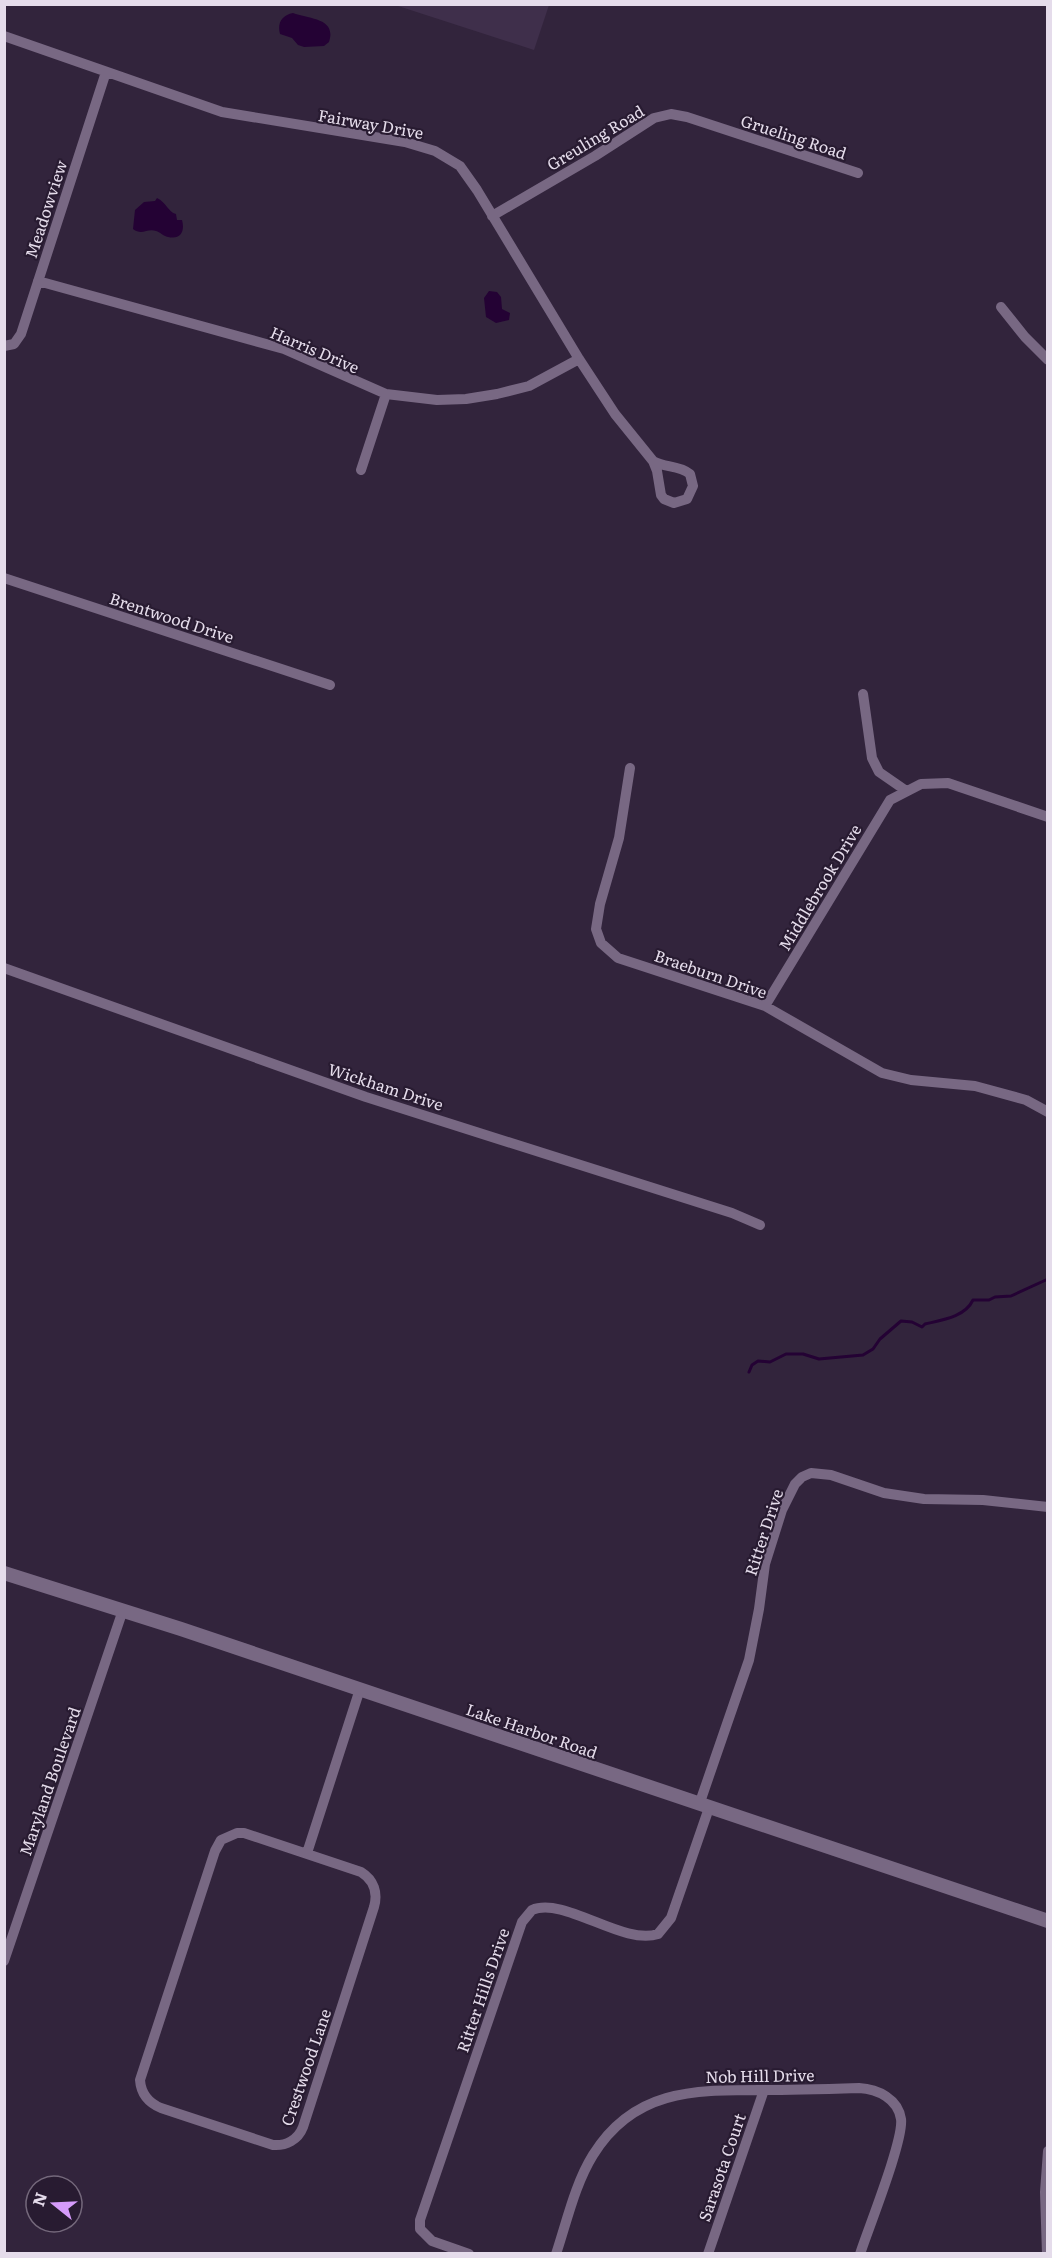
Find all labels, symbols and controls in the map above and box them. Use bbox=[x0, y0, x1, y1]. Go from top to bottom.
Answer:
street label: Greuling Road bbox=[542, 98, 649, 176]
street label: Fairway Drive bbox=[316, 102, 426, 144]
street label: Grueling Road bbox=[738, 108, 850, 164]
street label: Meadowview bbox=[18, 157, 72, 261]
street label: Harris Drive bbox=[267, 319, 363, 379]
street label: Brentwood Drive bbox=[107, 586, 237, 648]
street label: Middlebrook Drive bbox=[772, 819, 866, 955]
street label: Braeburn Drive bbox=[651, 943, 771, 1003]
street label: Wickham Drive bbox=[325, 1056, 447, 1116]
street label: Ritter Drive bbox=[738, 1485, 788, 1579]
street label: Lake Harbor Road bbox=[463, 1696, 601, 1764]
street label: Maryland Boulevard bbox=[12, 1703, 86, 1859]
street label: Ritter Hills Drive bbox=[449, 1925, 515, 2055]
street label: Crestwood Lane bbox=[274, 2005, 336, 2129]
street label: Nob Hill Drive bbox=[705, 2062, 815, 2088]
street label: Sarasota Court bbox=[691, 2109, 751, 2224]
north arrow bbox=[24, 2174, 84, 2234]
text: N bbox=[25, 2189, 52, 2209]

